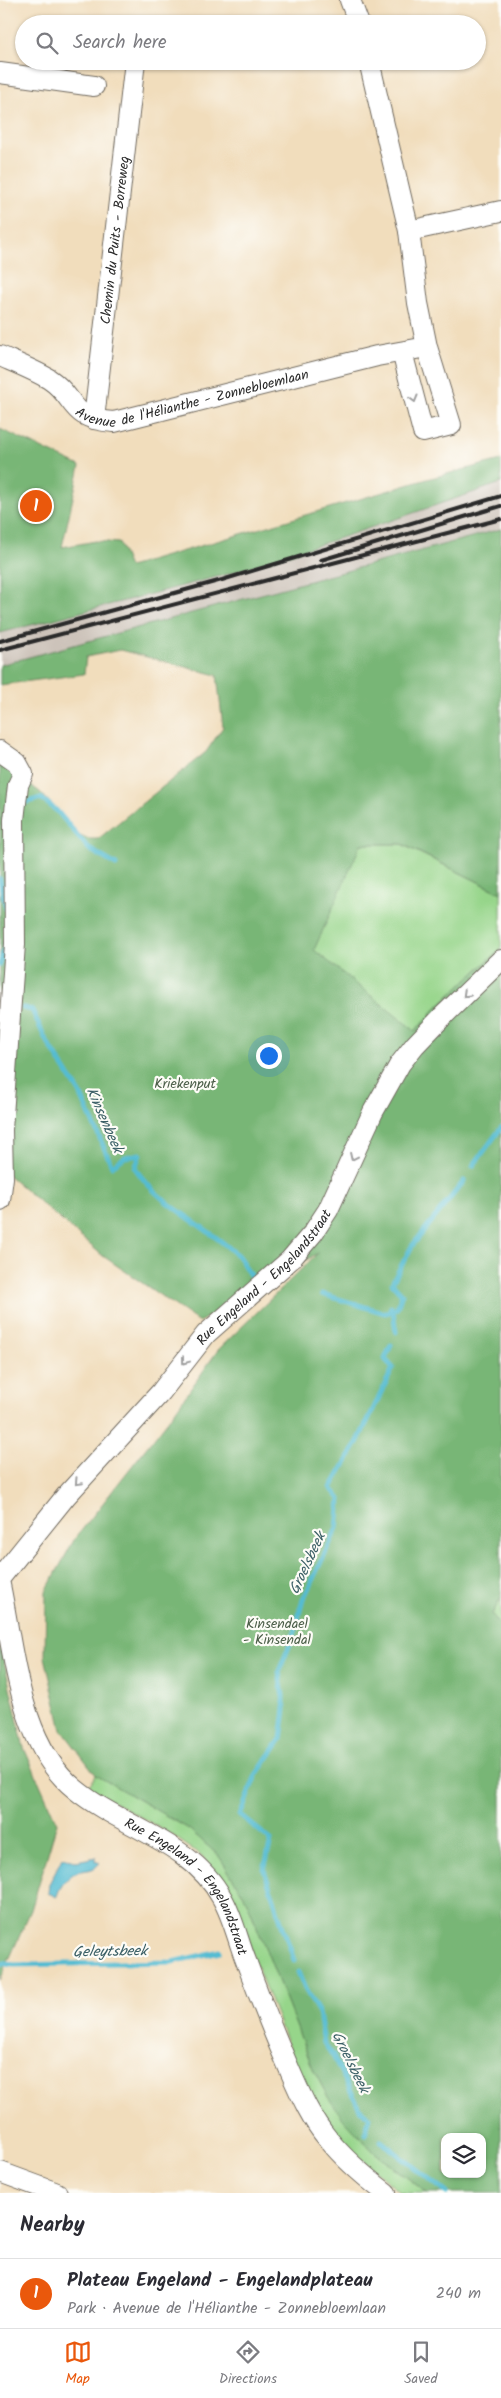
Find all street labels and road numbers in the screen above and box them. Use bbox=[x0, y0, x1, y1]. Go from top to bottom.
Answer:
street label: Chemin du Puits - Borreweg bbox=[95, 155, 136, 326]
street label: Avenue de l'Hélianthe - Zonnebloemlaan bbox=[70, 364, 311, 434]
street label: Rue Engeland - Engelandstraat bbox=[191, 1205, 338, 1350]
street label: Rue Engeland - Engelandstraat bbox=[120, 1812, 253, 1959]

